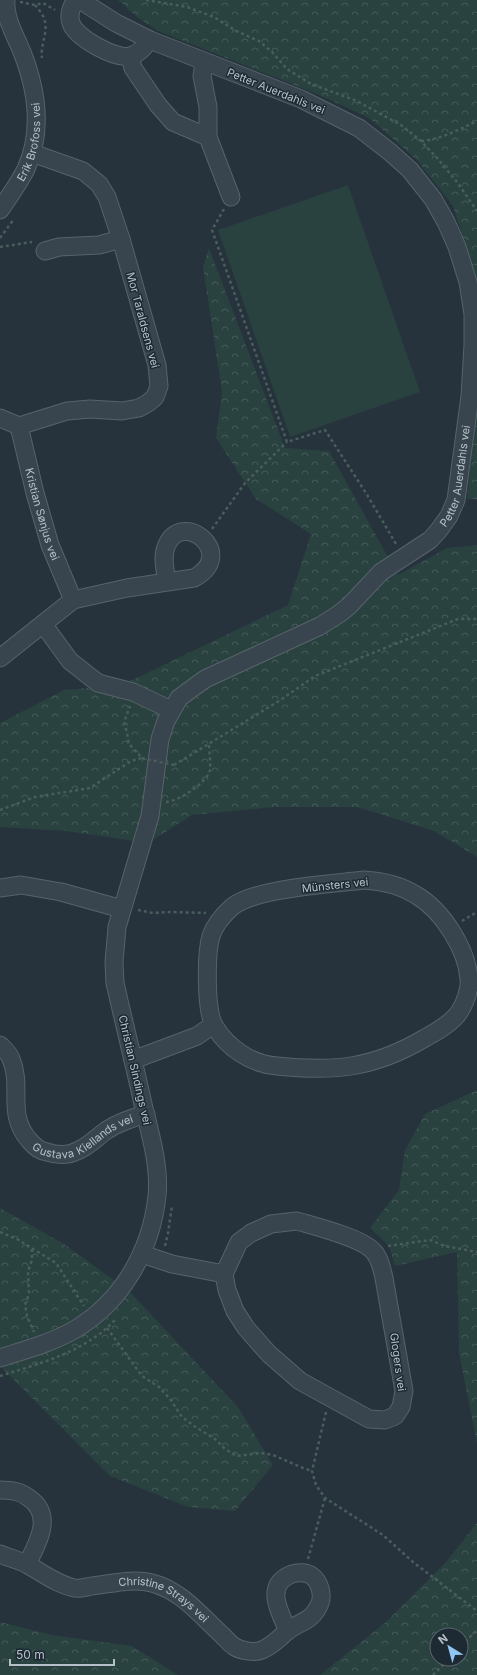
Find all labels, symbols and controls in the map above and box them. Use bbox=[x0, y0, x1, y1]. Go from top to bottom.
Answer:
street label: Petter Auerdahls vei bbox=[225, 65, 327, 117]
street label: Erik Brofoss vei bbox=[14, 102, 43, 184]
street label: Mor Taraldsens vei bbox=[123, 271, 163, 369]
street label: Petter Auerdahls vei bbox=[437, 424, 473, 530]
street label: Kristian Sønjus vei bbox=[22, 466, 63, 562]
street label: Münsters vei bbox=[301, 875, 369, 895]
street label: Christian Sindings vei bbox=[116, 1014, 154, 1126]
street label: Gustava Kiellands vei bbox=[29, 1111, 135, 1162]
street label: Glogers vei bbox=[387, 1332, 409, 1392]
street label: Christine Strays vei bbox=[118, 1574, 212, 1625]
north arrow bbox=[429, 1627, 469, 1667]
text: N bbox=[435, 1631, 451, 1647]
scale bar bbox=[10, 1641, 114, 1667]
text: 50 m bbox=[16, 1647, 45, 1662]

